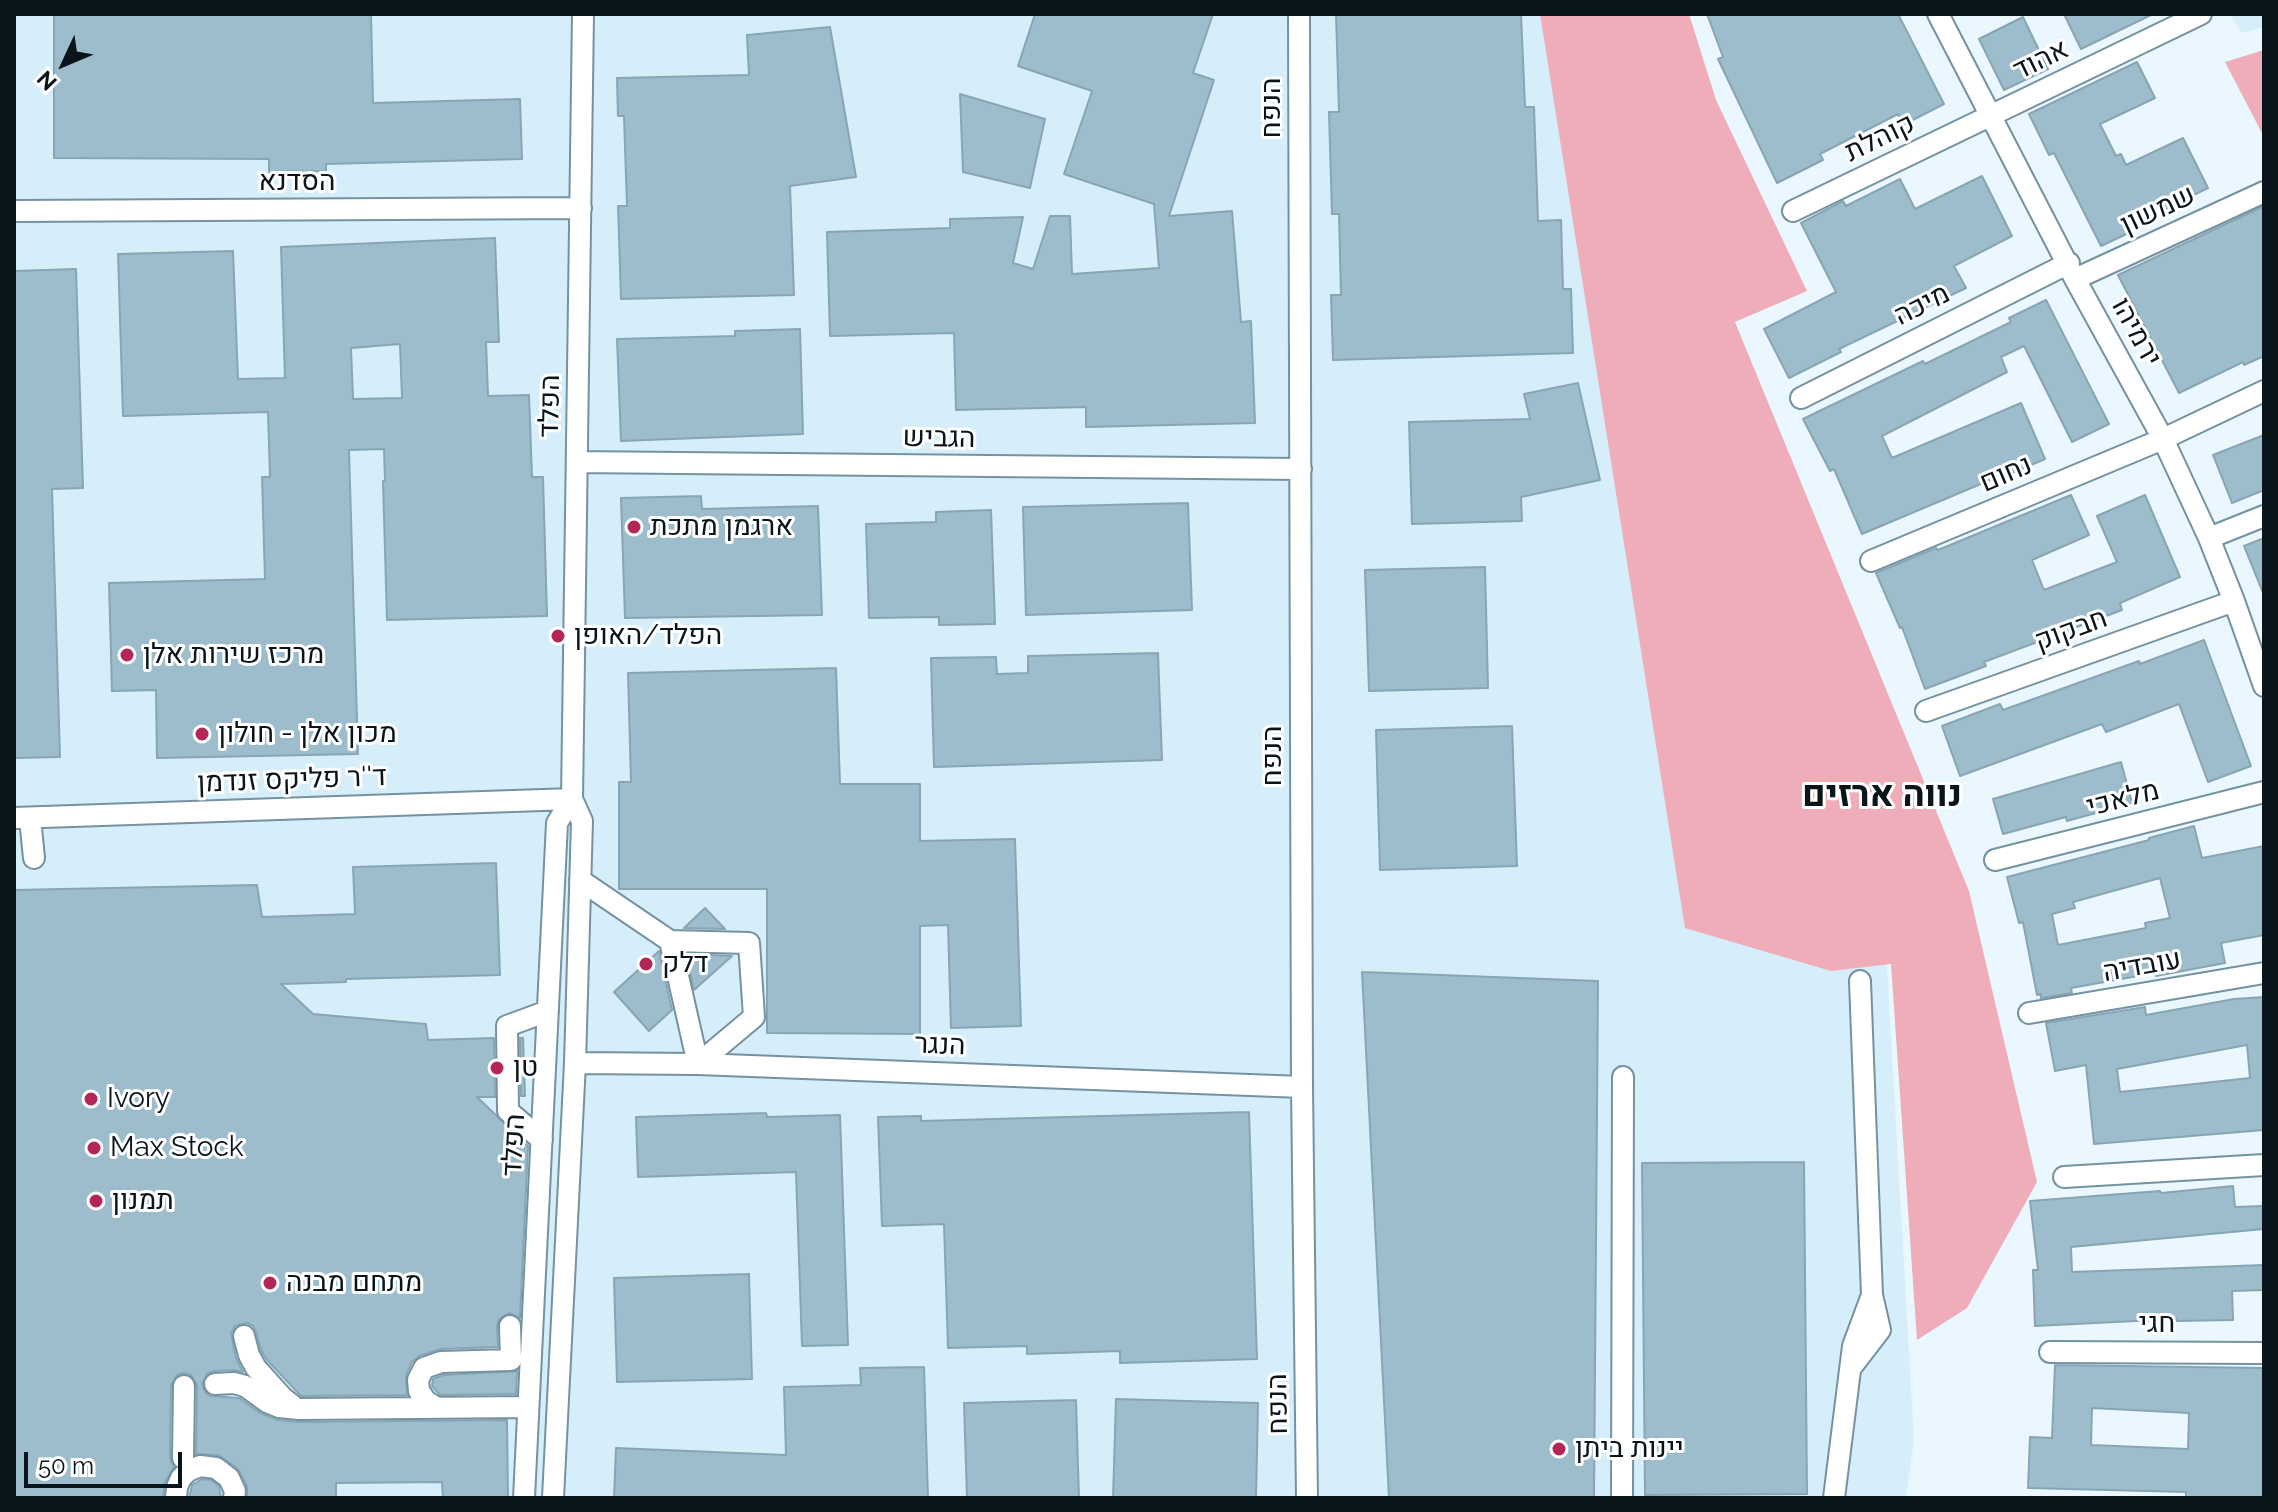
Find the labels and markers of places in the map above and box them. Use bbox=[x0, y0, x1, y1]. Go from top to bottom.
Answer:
place label: ארגמן מתכת bbox=[650, 510, 793, 544]
marker: ארגמן מתכת bbox=[625, 518, 643, 536]
place label: הפלד/האופן bbox=[574, 619, 722, 653]
marker: הפלד/האופן bbox=[549, 627, 567, 645]
place label: מרכז שירות אלן bbox=[143, 638, 324, 672]
marker: מרכז שירות אלן bbox=[118, 646, 136, 664]
place label: מכון אלן - חולון bbox=[218, 717, 397, 751]
marker: מכון אלן - חולון bbox=[193, 725, 211, 743]
place label: דלק bbox=[662, 947, 708, 981]
marker: דלק bbox=[637, 955, 655, 973]
place label: טן bbox=[513, 1051, 538, 1085]
marker: טן bbox=[488, 1059, 506, 1077]
place label: Ivory bbox=[107, 1082, 170, 1116]
marker: Ivory bbox=[82, 1090, 100, 1108]
place label: Max Stock bbox=[110, 1131, 244, 1165]
marker: Max Stock bbox=[85, 1139, 103, 1157]
place label: תמנון bbox=[112, 1184, 174, 1218]
marker: תמנון bbox=[87, 1192, 105, 1210]
place label: מתחם מבנה bbox=[286, 1266, 422, 1300]
marker: מתחם מבנה bbox=[261, 1274, 279, 1292]
place label: יינות ביתן bbox=[1575, 1432, 1684, 1466]
marker: יינות ביתן bbox=[1550, 1440, 1568, 1458]

